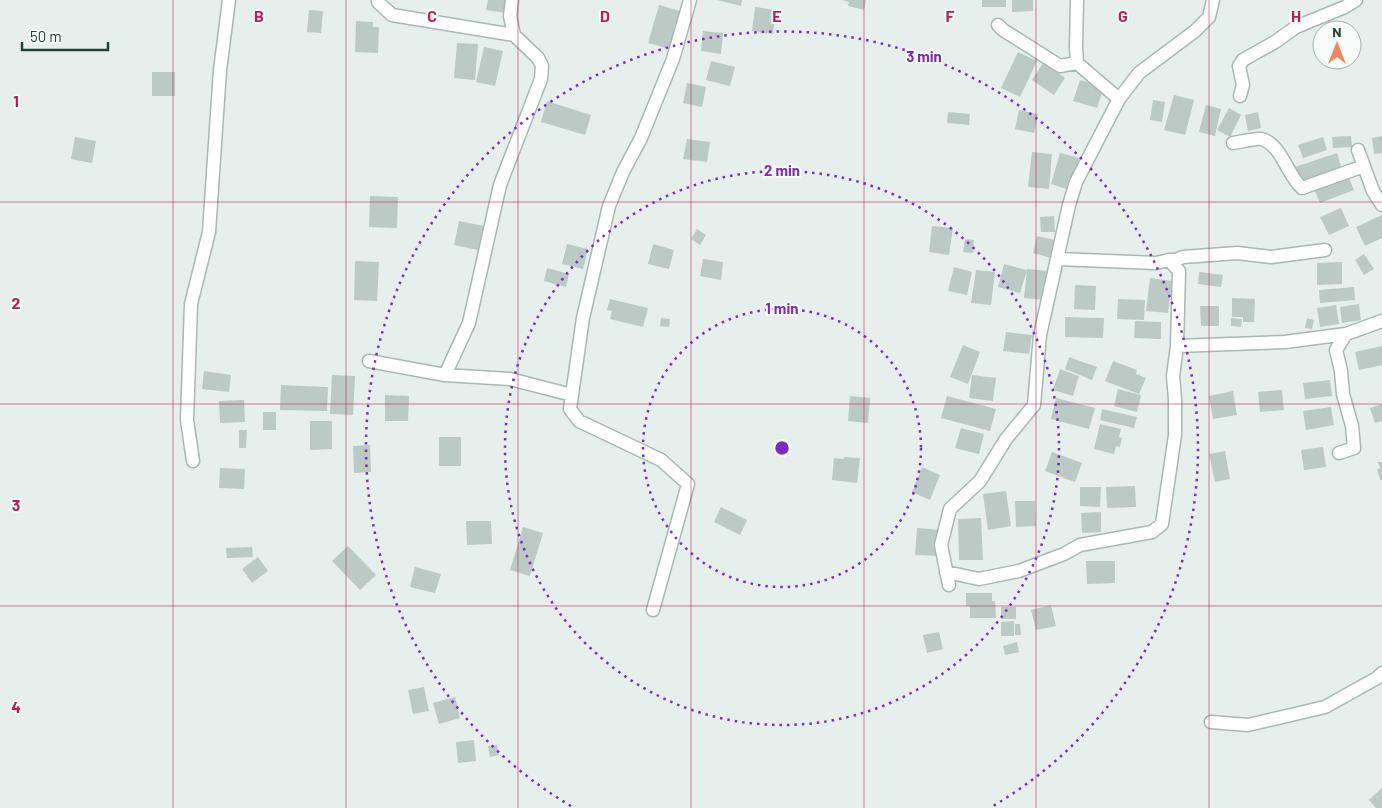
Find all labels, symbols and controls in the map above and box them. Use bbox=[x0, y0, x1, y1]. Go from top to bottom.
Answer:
text: B bbox=[254, 6, 264, 25]
text: C bbox=[427, 6, 437, 25]
text: D bbox=[600, 6, 610, 25]
text: E bbox=[772, 6, 782, 25]
text: F bbox=[946, 6, 955, 25]
text: G bbox=[1118, 6, 1128, 25]
text: H bbox=[1291, 6, 1301, 25]
scale bar bbox=[22, 20, 109, 52]
north arrow bbox=[1312, 20, 1362, 70]
text: N bbox=[1332, 23, 1342, 40]
text: 50 m bbox=[30, 27, 62, 45]
text: 3 min bbox=[906, 47, 942, 65]
text: 1 bbox=[13, 91, 19, 110]
text: 2 min bbox=[764, 161, 800, 179]
text: 2 bbox=[12, 293, 21, 312]
text: 1 min bbox=[766, 299, 798, 317]
centre of rings bbox=[773, 439, 791, 457]
text: 3 bbox=[12, 495, 20, 514]
text: 4 bbox=[11, 697, 21, 716]

